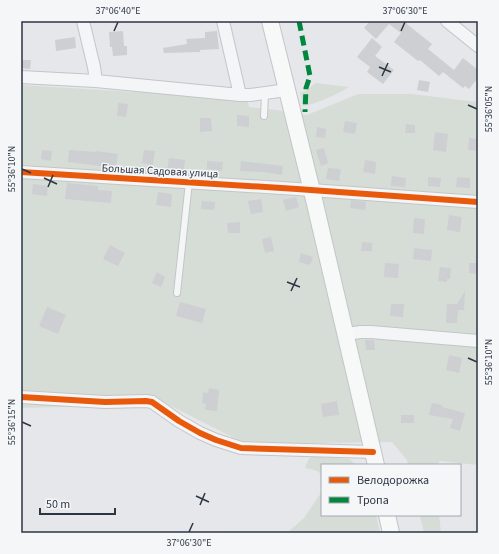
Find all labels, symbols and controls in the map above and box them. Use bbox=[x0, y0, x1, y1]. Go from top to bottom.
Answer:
text: 37°06'40"E bbox=[95, 4, 141, 18]
text: 37°06'30"E bbox=[382, 4, 428, 18]
text: 55°36'05"N bbox=[482, 86, 496, 132]
text: 55°36'10"N bbox=[5, 146, 19, 192]
street label: Большая Садовая улица bbox=[101, 160, 219, 182]
text: 55°36'10"N bbox=[482, 339, 496, 385]
text: 55°36'15"N bbox=[5, 399, 19, 445]
legend bbox=[321, 464, 461, 516]
text: Велодорожка bbox=[357, 472, 429, 489]
scale bar bbox=[40, 490, 115, 516]
text: Тропа bbox=[357, 492, 389, 509]
text: 50 m bbox=[46, 496, 70, 513]
text: 37°06'30"E bbox=[166, 536, 212, 550]

